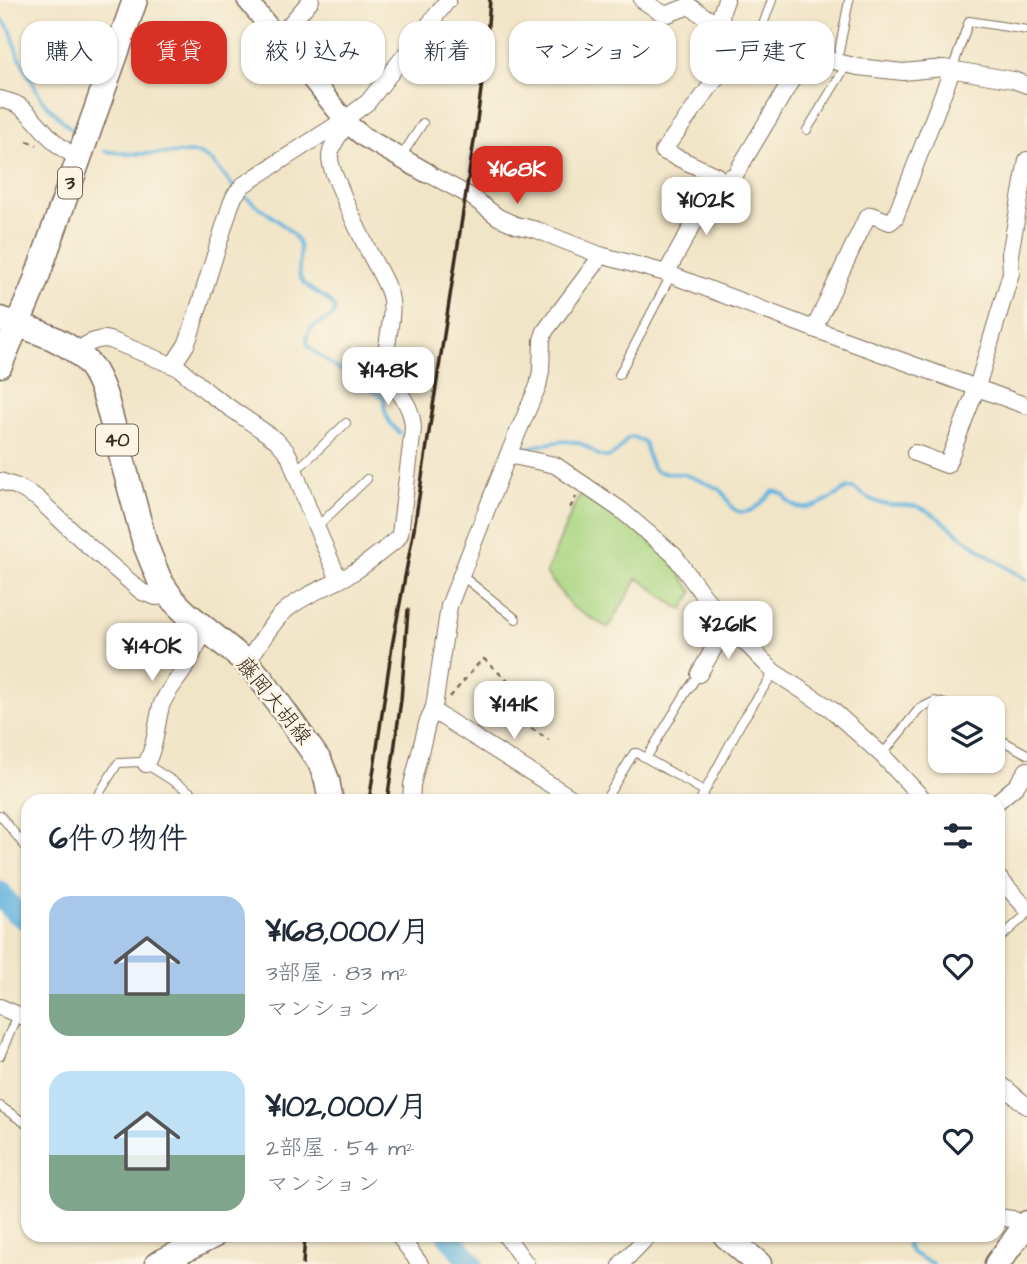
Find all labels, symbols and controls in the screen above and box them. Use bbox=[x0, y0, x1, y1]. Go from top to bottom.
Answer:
chip: 購入 bbox=[21, 21, 117, 84]
chip: 賃貸 bbox=[131, 21, 227, 84]
chip: 絞り込み bbox=[241, 21, 385, 84]
chip: 新着 bbox=[399, 21, 495, 84]
chip: マンション bbox=[509, 21, 676, 84]
chip: 一戸建て bbox=[690, 21, 834, 84]
pin: ¥168K bbox=[468, 146, 566, 206]
text: ¥168K bbox=[488, 153, 546, 185]
road number: 3 bbox=[58, 168, 82, 198]
pin: ¥102K bbox=[657, 177, 755, 237]
text: ¥102K bbox=[678, 184, 734, 216]
pin: ¥148K bbox=[339, 348, 437, 407]
text: ¥148K bbox=[358, 354, 418, 386]
road number: 40 bbox=[96, 424, 138, 456]
pin: ¥261K bbox=[679, 602, 777, 661]
text: ¥261K bbox=[700, 608, 756, 640]
pin: ¥140K bbox=[103, 624, 201, 683]
text: ¥140K bbox=[122, 630, 182, 662]
street label: 藤岡大胡線 bbox=[230, 651, 318, 751]
pin: ¥141K bbox=[465, 682, 563, 741]
text: ¥141K bbox=[490, 688, 538, 720]
map controls bbox=[928, 696, 1005, 773]
button: layers bbox=[928, 696, 1005, 773]
icon: filters bbox=[939, 817, 977, 855]
text: 6件の物件 bbox=[49, 818, 188, 860]
text: ¥168,000/月 bbox=[266, 911, 430, 953]
icon: home bbox=[105, 924, 189, 1008]
icon: heart bbox=[939, 947, 977, 985]
text: 3部屋 · 83 m² bbox=[266, 957, 408, 989]
text: マンション bbox=[266, 993, 380, 1025]
text: ¥102,000/月 bbox=[266, 1086, 428, 1128]
icon: home bbox=[105, 1099, 189, 1183]
icon: heart bbox=[939, 1122, 977, 1160]
text: 2部屋 · 54 m² bbox=[266, 1132, 415, 1164]
text: マンション bbox=[266, 1168, 380, 1200]

